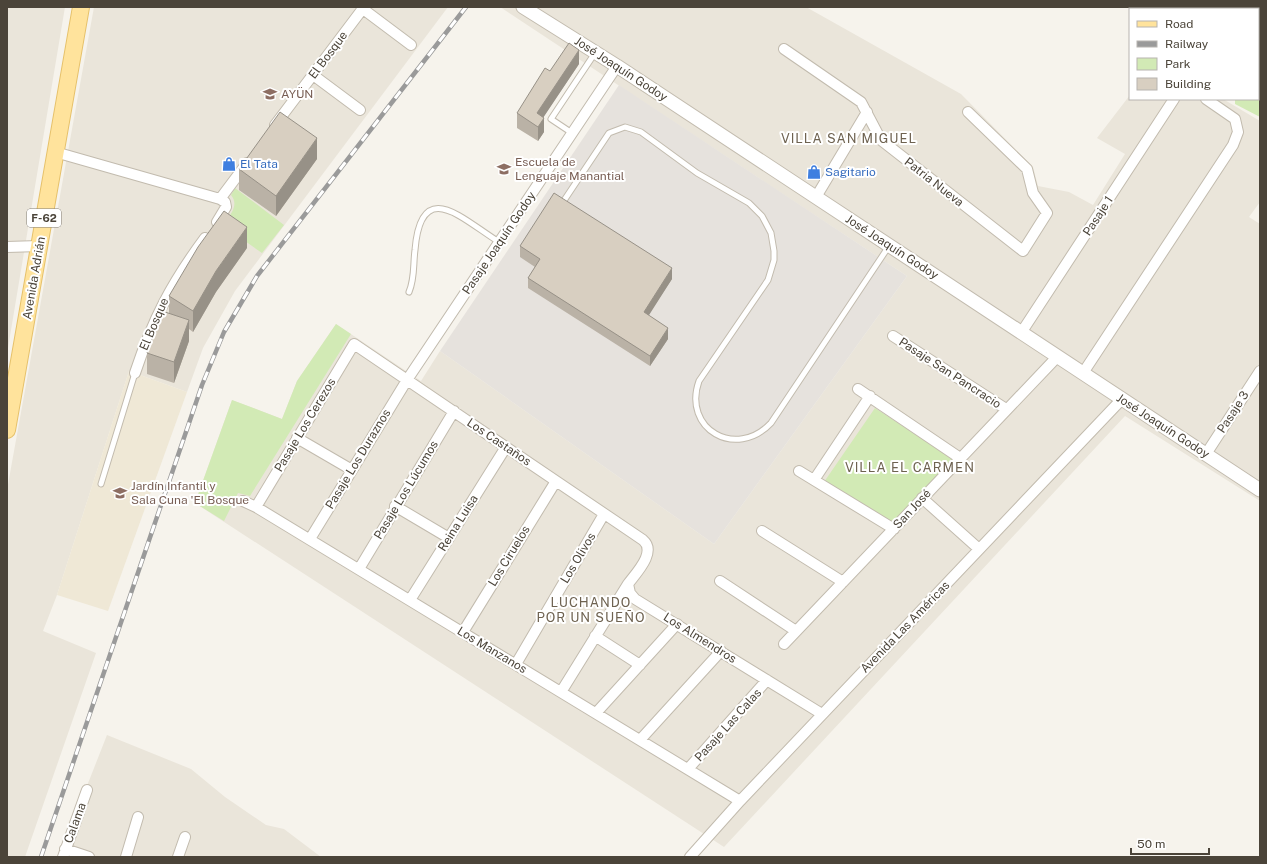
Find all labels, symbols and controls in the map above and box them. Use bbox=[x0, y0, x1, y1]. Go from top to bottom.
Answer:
legend bbox=[1129, 8, 1259, 100]
text: Road bbox=[1165, 17, 1193, 31]
street label: El Bosque bbox=[306, 28, 350, 81]
street label: José Joaquín Godoy bbox=[572, 34, 671, 105]
text: Railway bbox=[1165, 37, 1209, 51]
text: Park bbox=[1165, 57, 1191, 71]
text: Building bbox=[1165, 77, 1211, 91]
school or university icon: AYÜN bbox=[262, 86, 278, 102]
place label: AYÜN bbox=[281, 87, 313, 101]
district label: VILLA SAN MIGUEL bbox=[781, 131, 917, 146]
place label: Escuela de Lenguaje Manantial bbox=[515, 155, 625, 183]
street label: Patria Nueva bbox=[902, 155, 966, 209]
shop icon: El Tata bbox=[221, 156, 237, 172]
place label: El Tata bbox=[240, 157, 278, 171]
school or university icon: Escuela de Lenguaje Manantial bbox=[496, 161, 512, 177]
shop icon: Sagitario bbox=[806, 164, 822, 180]
place label: Sagitario bbox=[825, 165, 876, 179]
street label: Pasaje Joaquín Godoy bbox=[460, 189, 539, 297]
street label: Pasaje 1 bbox=[1080, 194, 1116, 238]
road number: F-62 bbox=[27, 209, 61, 227]
street label: José Joaquín Godoy bbox=[843, 212, 942, 283]
street label: Avenida Adrián bbox=[20, 235, 48, 321]
street label: El Bosque bbox=[137, 295, 171, 352]
street label: Pasaje San Pancracio bbox=[896, 335, 1004, 411]
street label: Pasaje Los Cerezos bbox=[271, 376, 339, 474]
street label: Pasaje 3 bbox=[1214, 388, 1252, 436]
street label: José Joaquín Godoy bbox=[1114, 391, 1213, 462]
street label: Pasaje Los Duraznos bbox=[323, 407, 393, 511]
street label: Los Castaños bbox=[464, 415, 534, 469]
street label: Pasaje Los Lúcumos bbox=[371, 438, 441, 542]
district label: VILLA EL CARMEN bbox=[845, 460, 975, 475]
place label: Jardín Infantil y Sala Cuna 'El Bosque bbox=[131, 479, 249, 507]
school or university icon: Jardín Infantil y Sala Cuna 'El Bosque bbox=[112, 485, 128, 501]
street label: San José bbox=[890, 486, 934, 532]
street label: Reina Luisa bbox=[435, 492, 481, 554]
street label: Los Ciruelos bbox=[485, 523, 533, 589]
street label: Los Olivos bbox=[557, 530, 599, 586]
street label: Avenida Las Américas bbox=[858, 578, 952, 676]
district label: LUCHANDO POR UN SUEÑO bbox=[536, 595, 646, 625]
street label: Los Almendros bbox=[661, 610, 739, 666]
street label: Los Manzanos bbox=[455, 624, 529, 676]
street label: Pasaje Las Calas bbox=[692, 686, 764, 764]
street label: Calama bbox=[61, 801, 89, 845]
scale bar bbox=[1131, 830, 1209, 856]
text: 50 m bbox=[1137, 837, 1165, 851]

